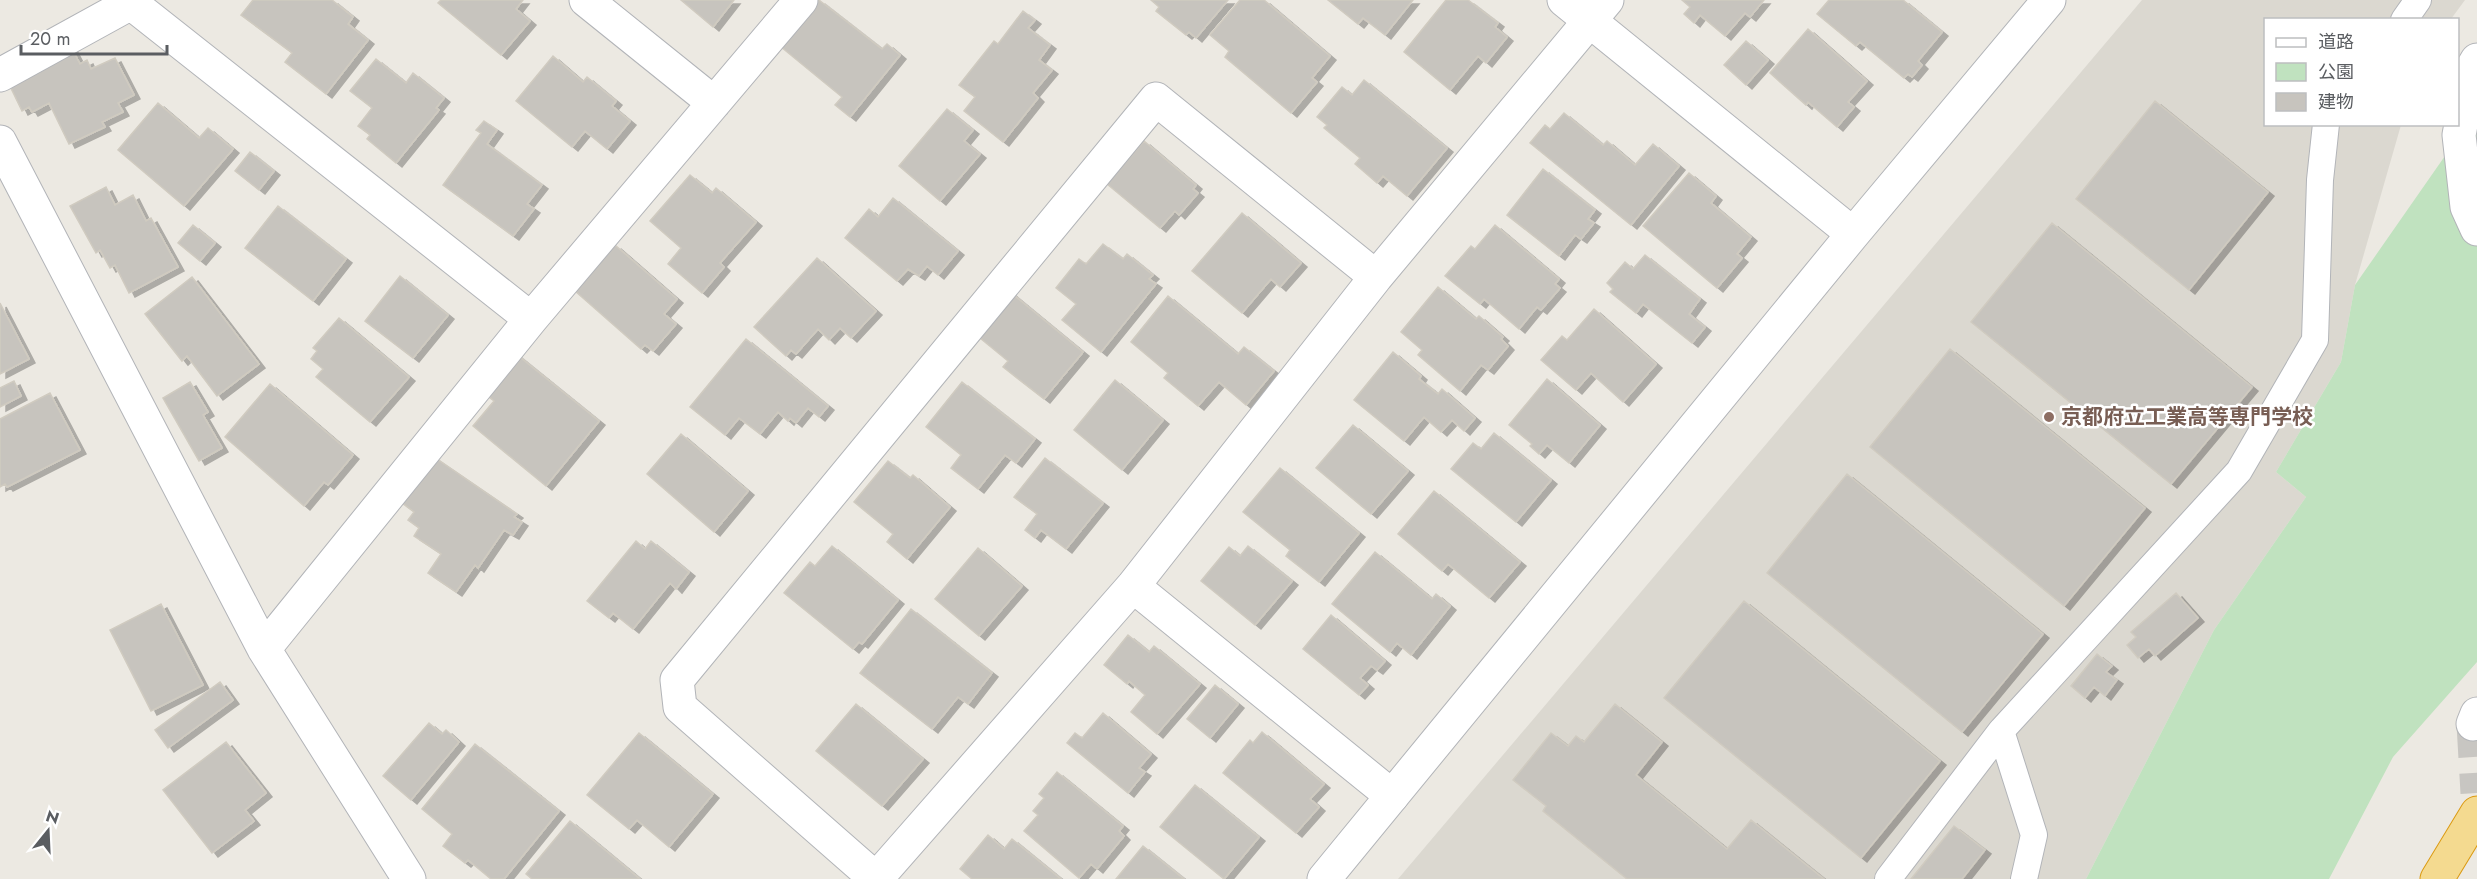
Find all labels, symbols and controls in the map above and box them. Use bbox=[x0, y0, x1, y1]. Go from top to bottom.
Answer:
scale bar bbox=[21, 18, 166, 56]
legend bbox=[2264, 18, 2459, 126]
text: 20 m bbox=[30, 26, 70, 52]
text: 道路 bbox=[2318, 29, 2354, 55]
text: 公園 bbox=[2318, 59, 2354, 85]
text: 建物 bbox=[2318, 89, 2354, 115]
place label: 京都府立工業高等専門学校 bbox=[2061, 402, 2313, 432]
marker: 京都府立工業高等専門学校 bbox=[2042, 410, 2056, 424]
north arrow bbox=[18, 801, 78, 861]
text: N bbox=[43, 804, 62, 830]

